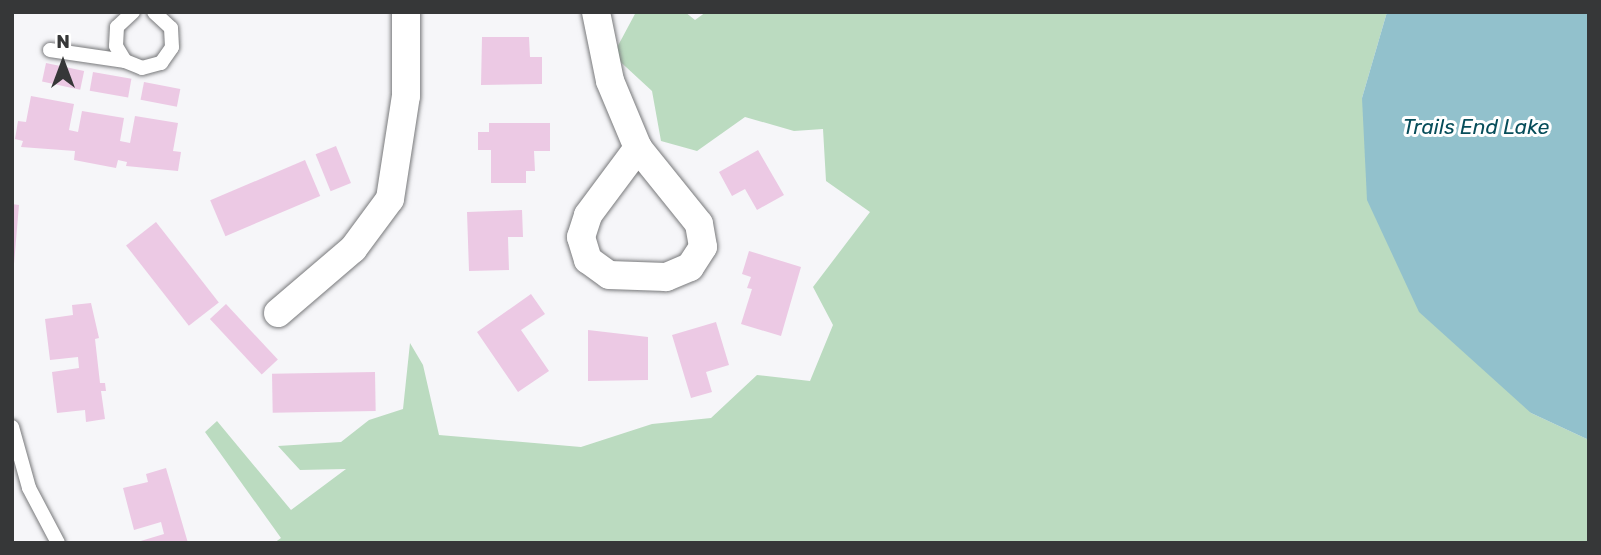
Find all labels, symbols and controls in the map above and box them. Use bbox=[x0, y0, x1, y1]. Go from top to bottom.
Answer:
north arrow bbox=[28, 28, 98, 98]
text: N bbox=[56, 30, 70, 53]
water label: Trails End Lake bbox=[1403, 114, 1549, 140]

